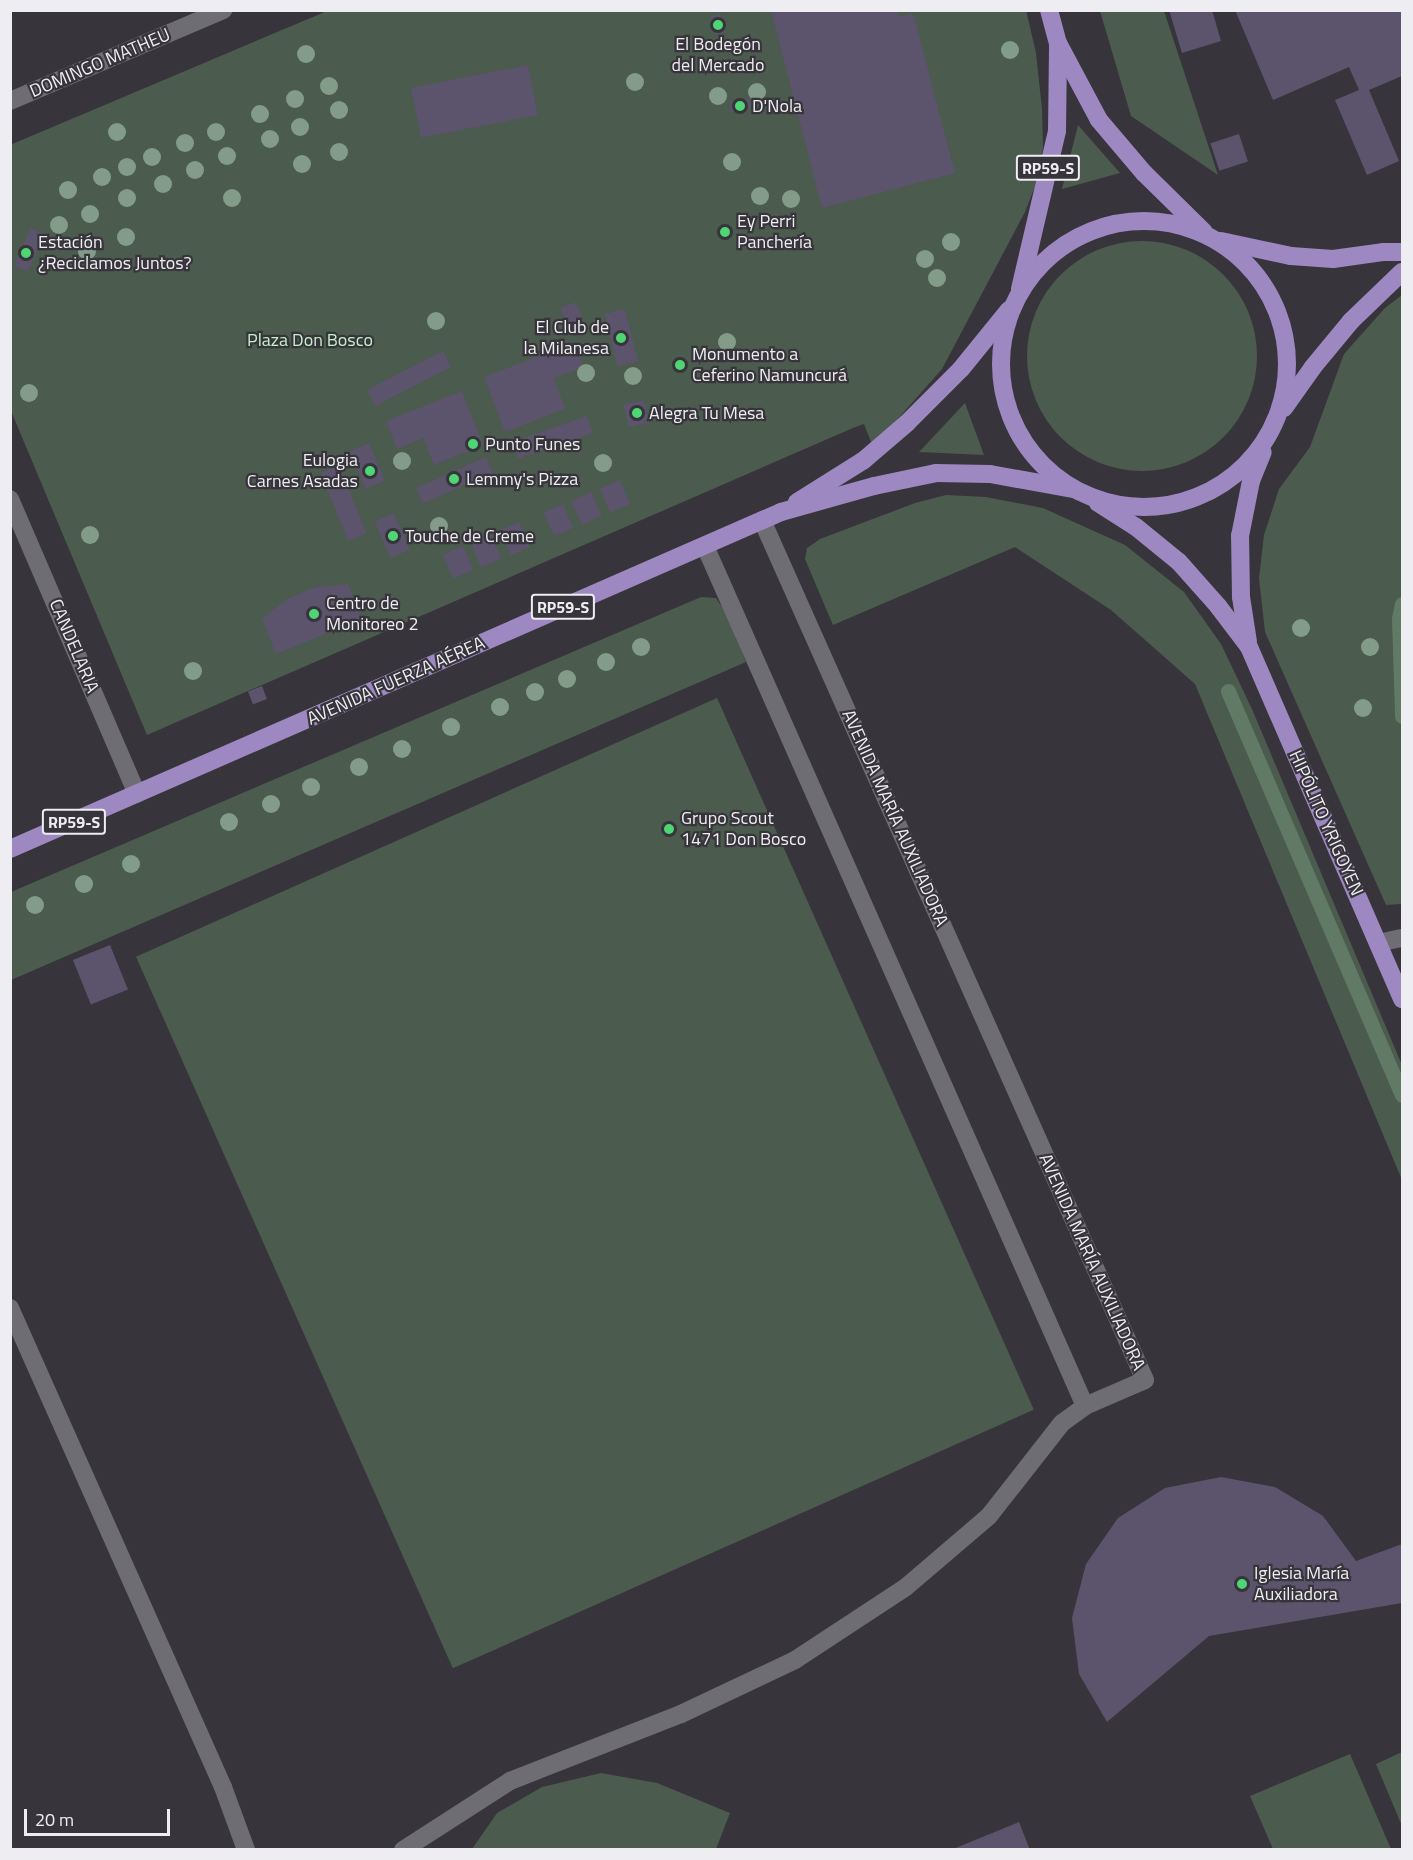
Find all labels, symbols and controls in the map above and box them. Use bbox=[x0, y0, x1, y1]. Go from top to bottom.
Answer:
marker: El Bodegón del Mercado bbox=[711, 18, 725, 32]
street label: DOMINGO MATHEU bbox=[27, 24, 173, 102]
place label: El Bodegón del Mercado bbox=[672, 34, 764, 76]
place label: D'Nola bbox=[752, 95, 802, 117]
marker: D'Nola bbox=[733, 99, 747, 113]
road number: RP59-S bbox=[1015, 155, 1081, 181]
place label: Ey Perri Panchería bbox=[737, 211, 812, 254]
marker: Ey Perri Panchería bbox=[718, 225, 732, 239]
place label: Estación ¿Reciclamos Juntos? bbox=[38, 232, 192, 274]
marker: Estación ¿Reciclamos Juntos? bbox=[19, 246, 33, 260]
place label: El Club de la Milanesa bbox=[523, 317, 609, 360]
park label: Plaza Don Bosco bbox=[247, 329, 373, 351]
marker: El Club de la Milanesa bbox=[614, 331, 628, 345]
place label: Monumento a Ceferino Namuncurá bbox=[692, 344, 847, 386]
marker: Monumento a Ceferino Namuncurá bbox=[673, 358, 687, 372]
place label: Alegra Tu Mesa bbox=[649, 402, 764, 424]
marker: Alegra Tu Mesa bbox=[630, 406, 644, 420]
place label: Punto Funes bbox=[485, 433, 580, 455]
marker: Punto Funes bbox=[466, 437, 480, 451]
place label: Eulogia Carnes Asadas bbox=[247, 450, 358, 492]
marker: Eulogia Carnes Asadas bbox=[363, 464, 377, 478]
place label: Lemmy's Pizza bbox=[466, 468, 578, 490]
marker: Lemmy's Pizza bbox=[447, 472, 461, 486]
place label: Touche de Creme bbox=[405, 525, 534, 547]
marker: Touche de Creme bbox=[386, 529, 400, 543]
place label: Centro de Monitoreo 2 bbox=[326, 593, 419, 636]
road number: RP59-S bbox=[530, 594, 596, 620]
street label: CANDELARIA bbox=[45, 596, 103, 696]
marker: Centro de Monitoreo 2 bbox=[307, 607, 321, 621]
street label: AVENIDA FUERZA AÉREA bbox=[304, 632, 488, 730]
street label: AVENIDA MARÍA AUXILIADORA bbox=[837, 706, 953, 930]
street label: HIPÓLITO YRIGOYEN bbox=[1284, 747, 1368, 899]
place label: Grupo Scout 1471 Don Bosco bbox=[681, 808, 806, 850]
road number: RP59-S bbox=[41, 809, 107, 835]
marker: Grupo Scout 1471 Don Bosco bbox=[662, 822, 676, 836]
street label: AVENIDA MARÍA AUXILIADORA bbox=[1034, 1150, 1150, 1374]
place label: Iglesia María Auxiliadora bbox=[1254, 1563, 1349, 1606]
marker: Iglesia María Auxiliadora bbox=[1235, 1577, 1249, 1591]
scale bar bbox=[27, 1797, 172, 1835]
text: 20 m bbox=[35, 1806, 74, 1833]

